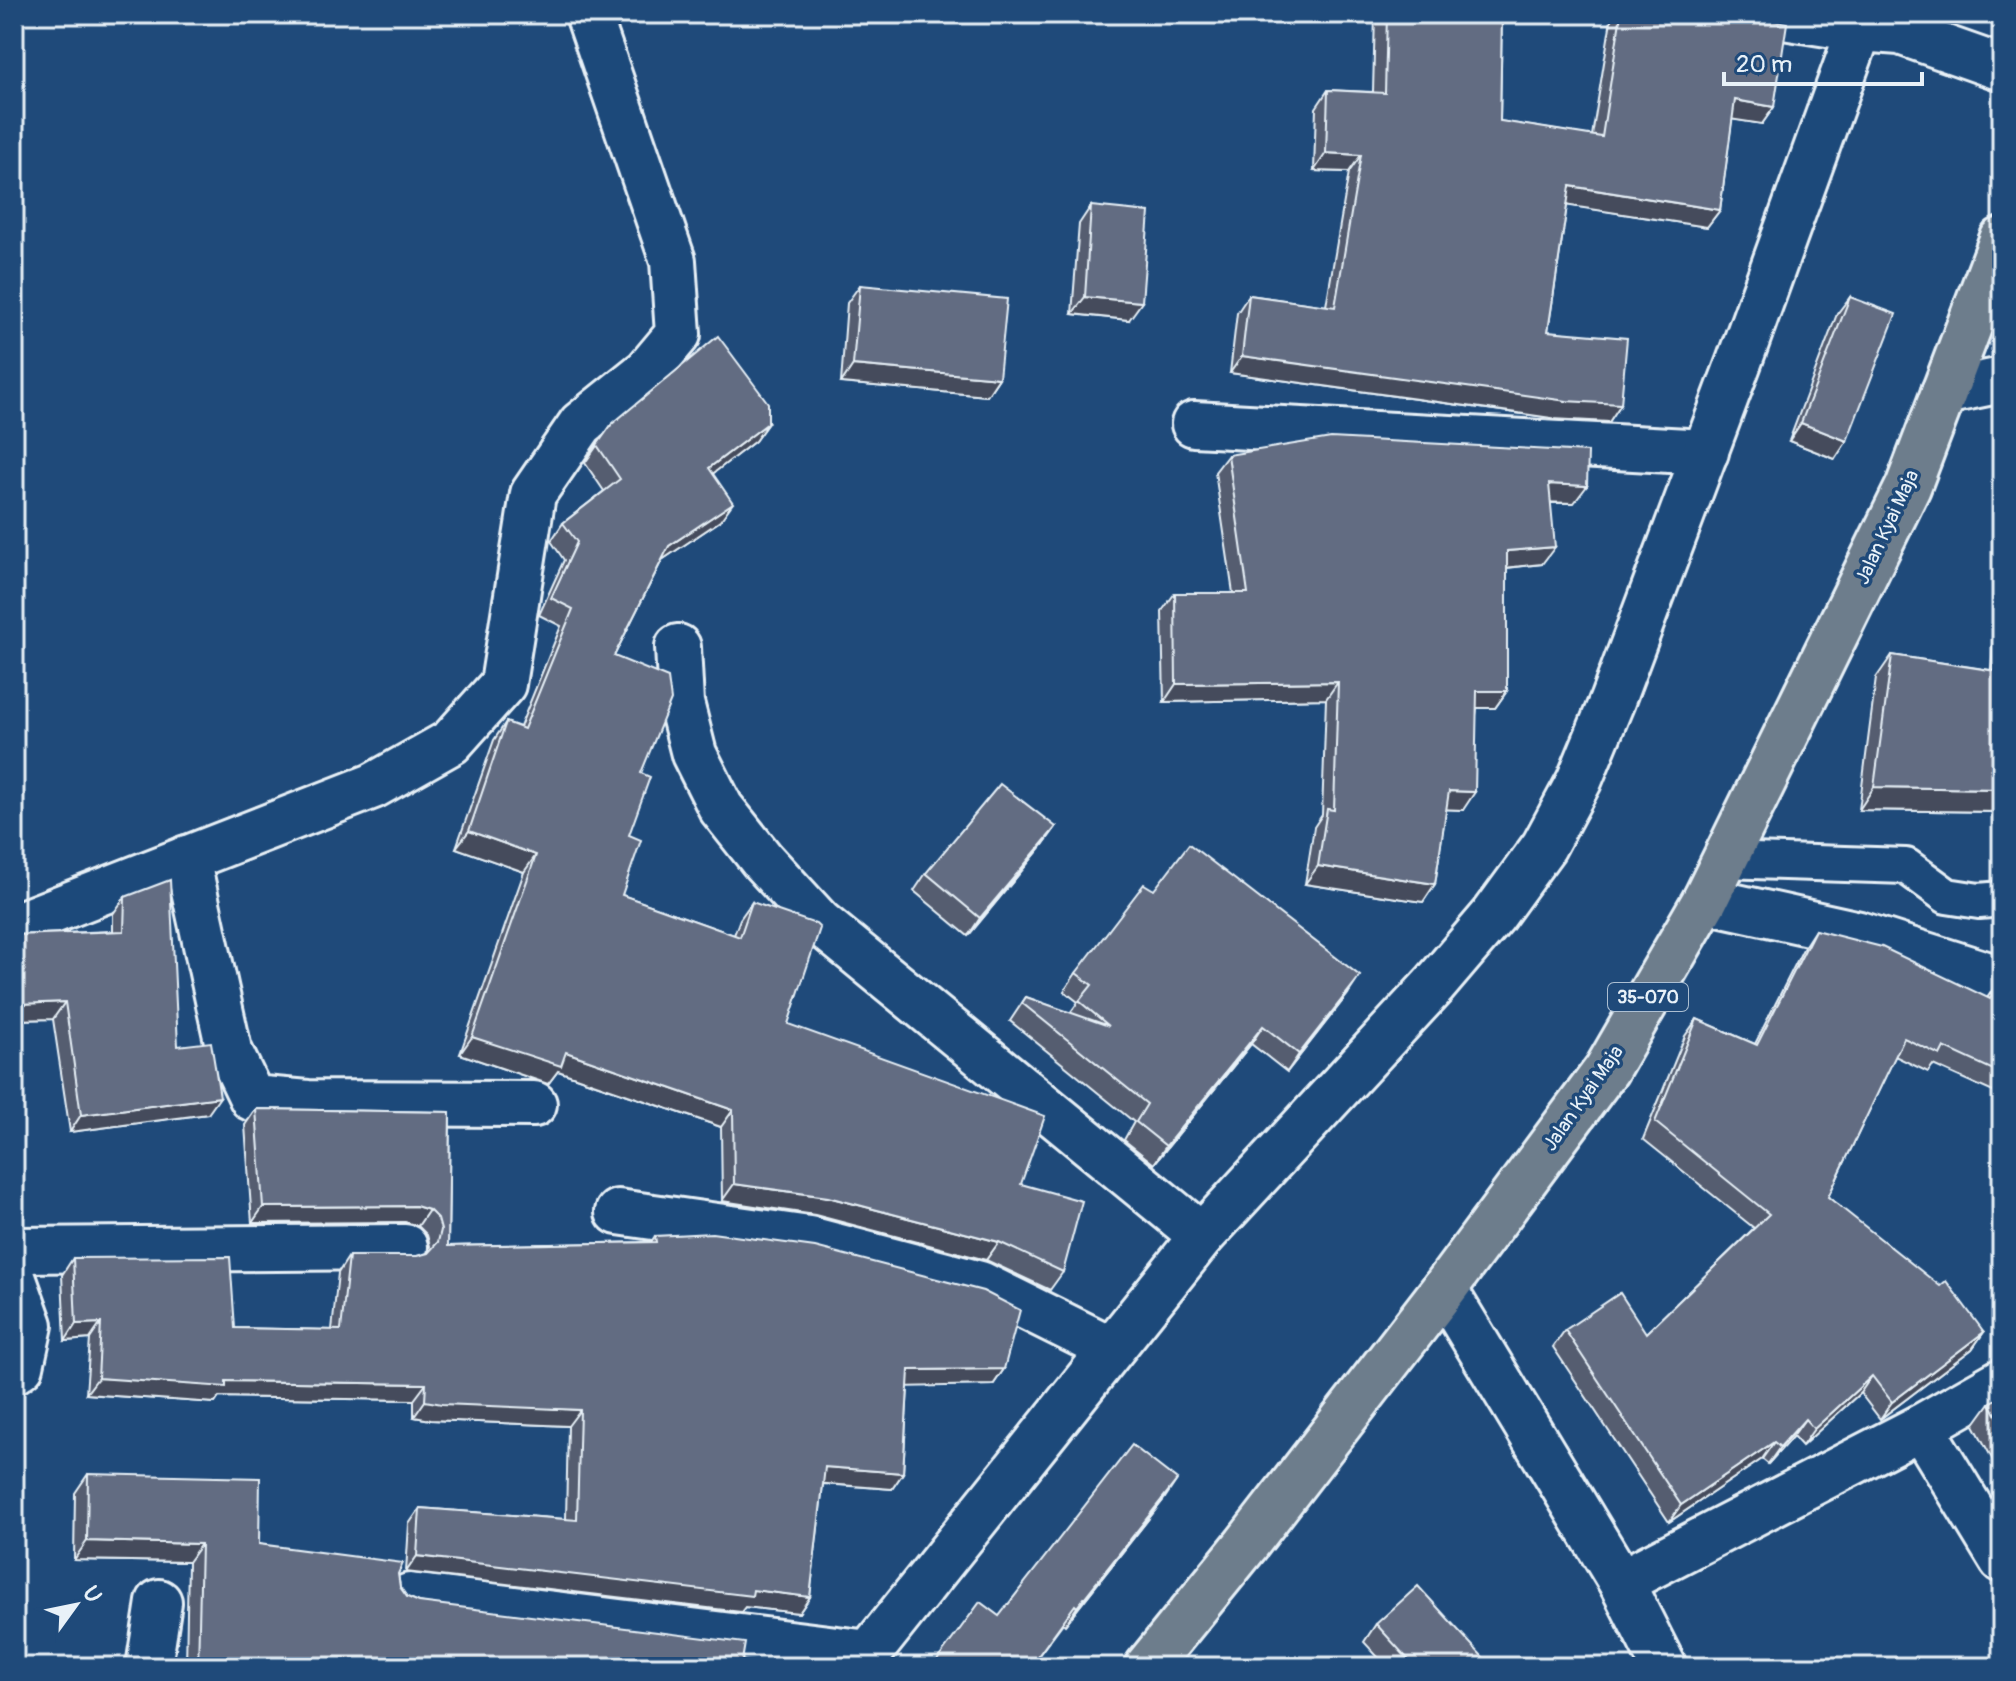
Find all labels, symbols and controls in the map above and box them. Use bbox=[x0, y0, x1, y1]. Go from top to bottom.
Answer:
scale bar bbox=[1724, 36, 1922, 86]
text: 20 m bbox=[1736, 50, 1792, 79]
street label: Jalan Kyai Maja bbox=[1850, 466, 1924, 588]
road number: 35-070 bbox=[1608, 983, 1688, 1011]
street label: Jalan Kyai Maja bbox=[1537, 1040, 1629, 1156]
north arrow bbox=[36, 1565, 116, 1645]
text: U bbox=[76, 1581, 108, 1608]

